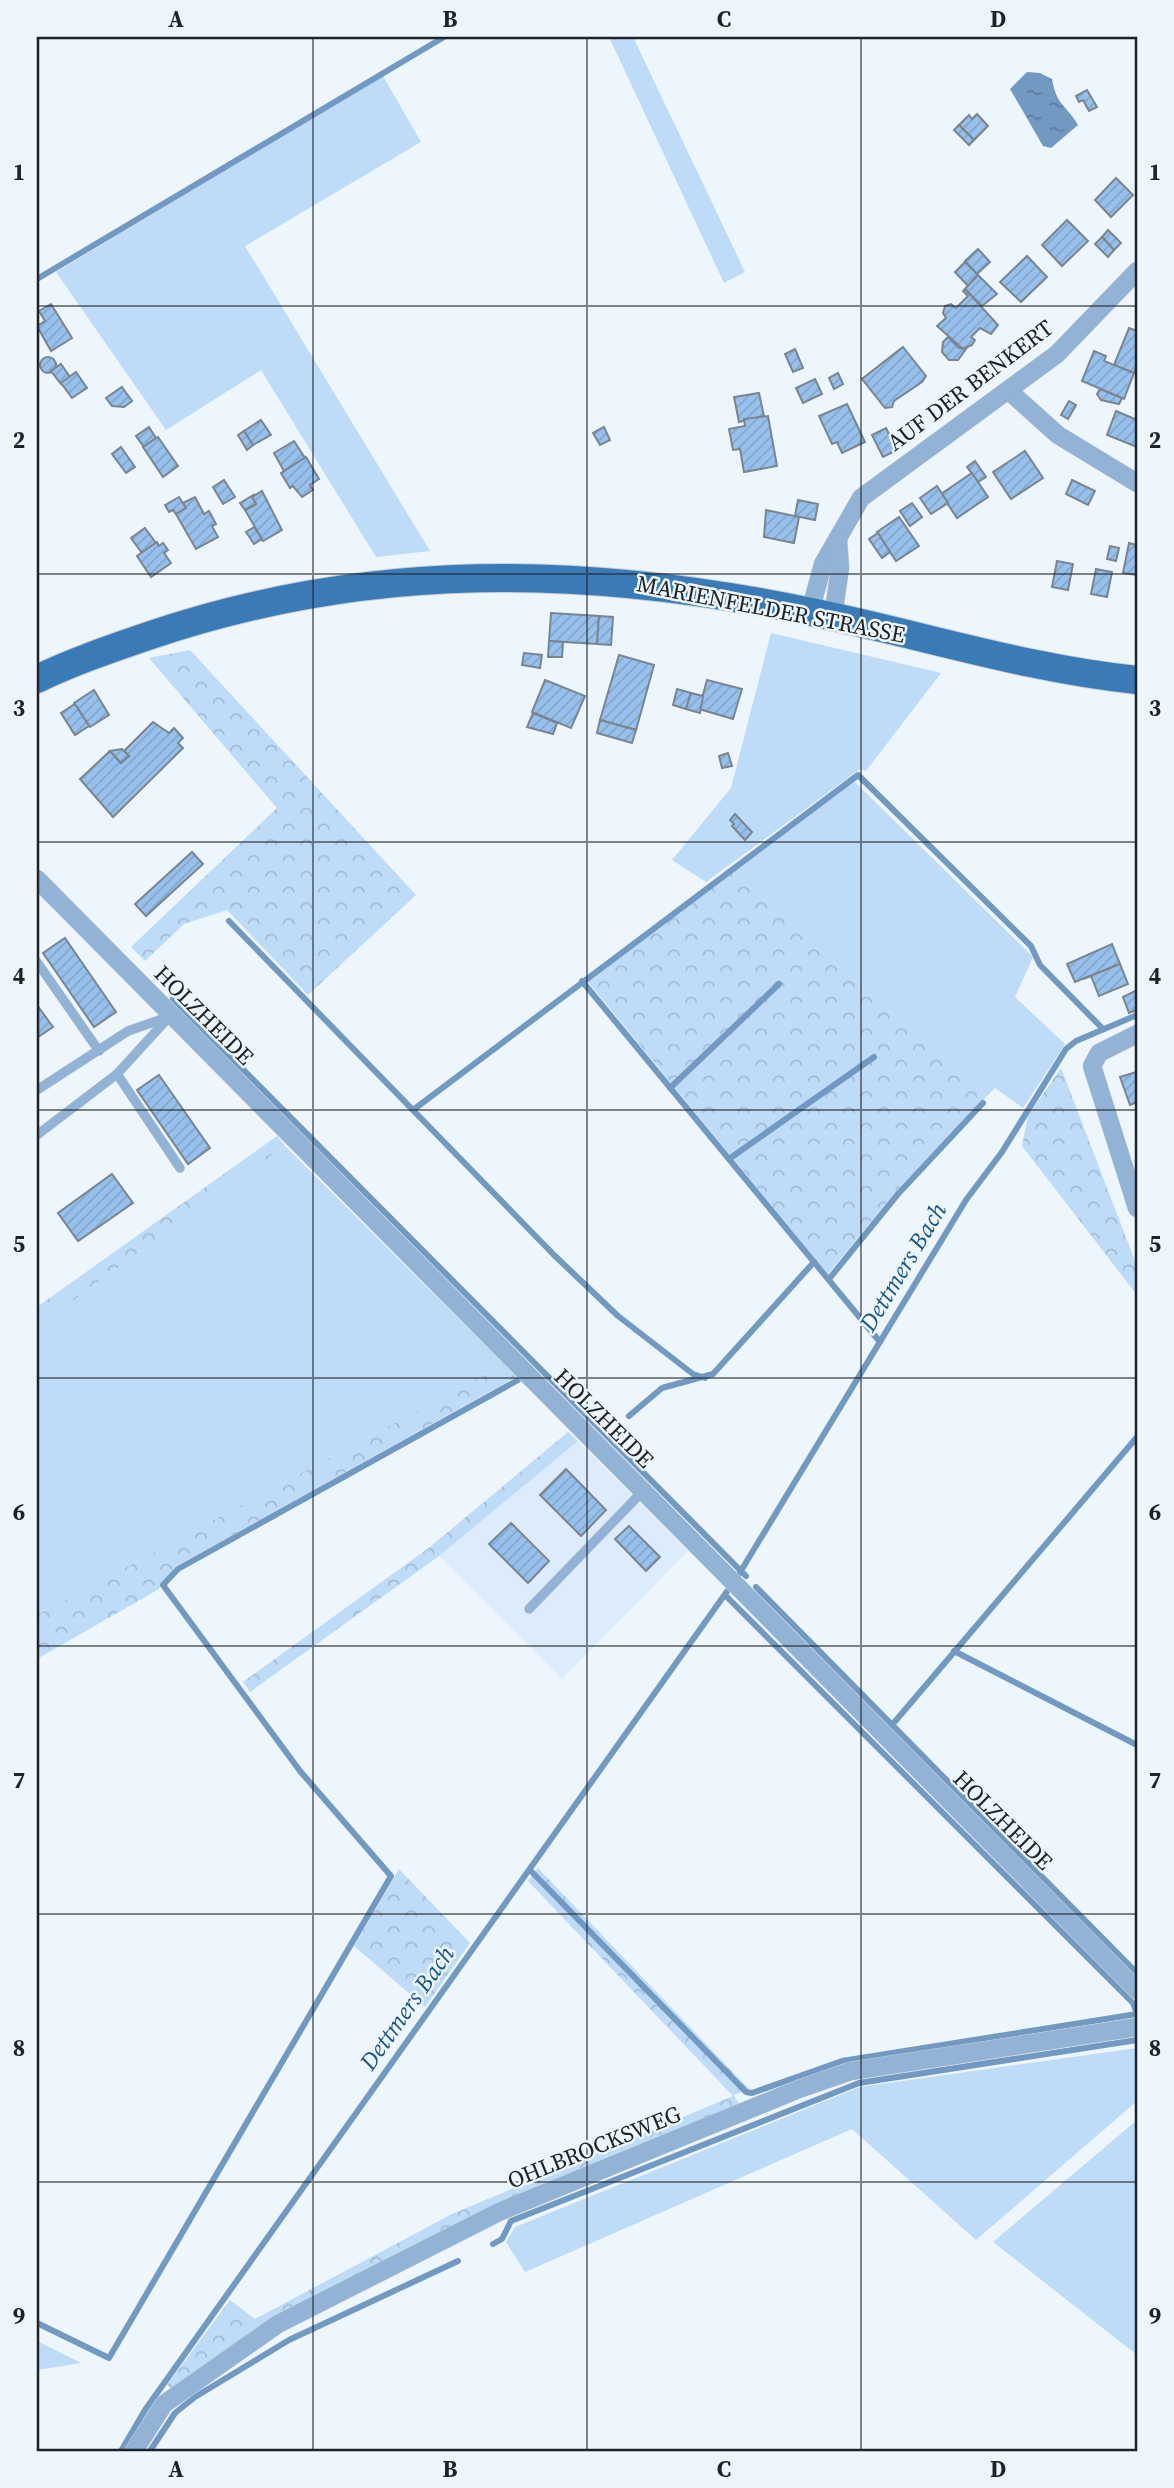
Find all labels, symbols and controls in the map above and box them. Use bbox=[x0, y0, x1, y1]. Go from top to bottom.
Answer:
text: A bbox=[168, 3, 184, 35]
text: B bbox=[443, 3, 458, 35]
text: C bbox=[717, 3, 731, 35]
text: D bbox=[990, 3, 1006, 35]
text: 1 bbox=[13, 156, 25, 188]
text: 1 bbox=[1149, 156, 1161, 188]
street label: AUF DER BENKERT bbox=[880, 312, 1060, 458]
text: 2 bbox=[13, 424, 25, 456]
text: 2 bbox=[1149, 424, 1161, 456]
street label: MARIENFELDER STRASSE bbox=[634, 567, 908, 651]
text: 3 bbox=[13, 692, 25, 724]
text: 3 bbox=[1149, 692, 1161, 724]
street label: HOLZHEIDE bbox=[147, 958, 261, 1072]
text: 4 bbox=[13, 960, 25, 992]
text: 4 bbox=[1149, 960, 1161, 992]
water label: Dettmers Bach bbox=[851, 1196, 954, 1338]
text: 5 bbox=[13, 1228, 25, 1260]
text: 5 bbox=[1149, 1228, 1161, 1260]
street label: HOLZHEIDE bbox=[547, 1361, 661, 1475]
text: 6 bbox=[13, 1496, 25, 1528]
text: 6 bbox=[1149, 1496, 1161, 1528]
street label: HOLZHEIDE bbox=[946, 1763, 1060, 1877]
text: 7 bbox=[13, 1764, 25, 1796]
text: 7 bbox=[1149, 1764, 1161, 1796]
water label: Dettmers Bach bbox=[351, 1939, 462, 2077]
text: 8 bbox=[13, 2032, 25, 2064]
text: 8 bbox=[1149, 2032, 1161, 2064]
street label: OHLBROCKSWEG bbox=[502, 2097, 686, 2196]
text: 9 bbox=[13, 2300, 25, 2332]
text: 9 bbox=[1149, 2300, 1161, 2332]
text: A bbox=[168, 2453, 184, 2485]
text: B bbox=[443, 2453, 458, 2485]
text: C bbox=[717, 2453, 731, 2485]
text: D bbox=[990, 2453, 1006, 2485]

